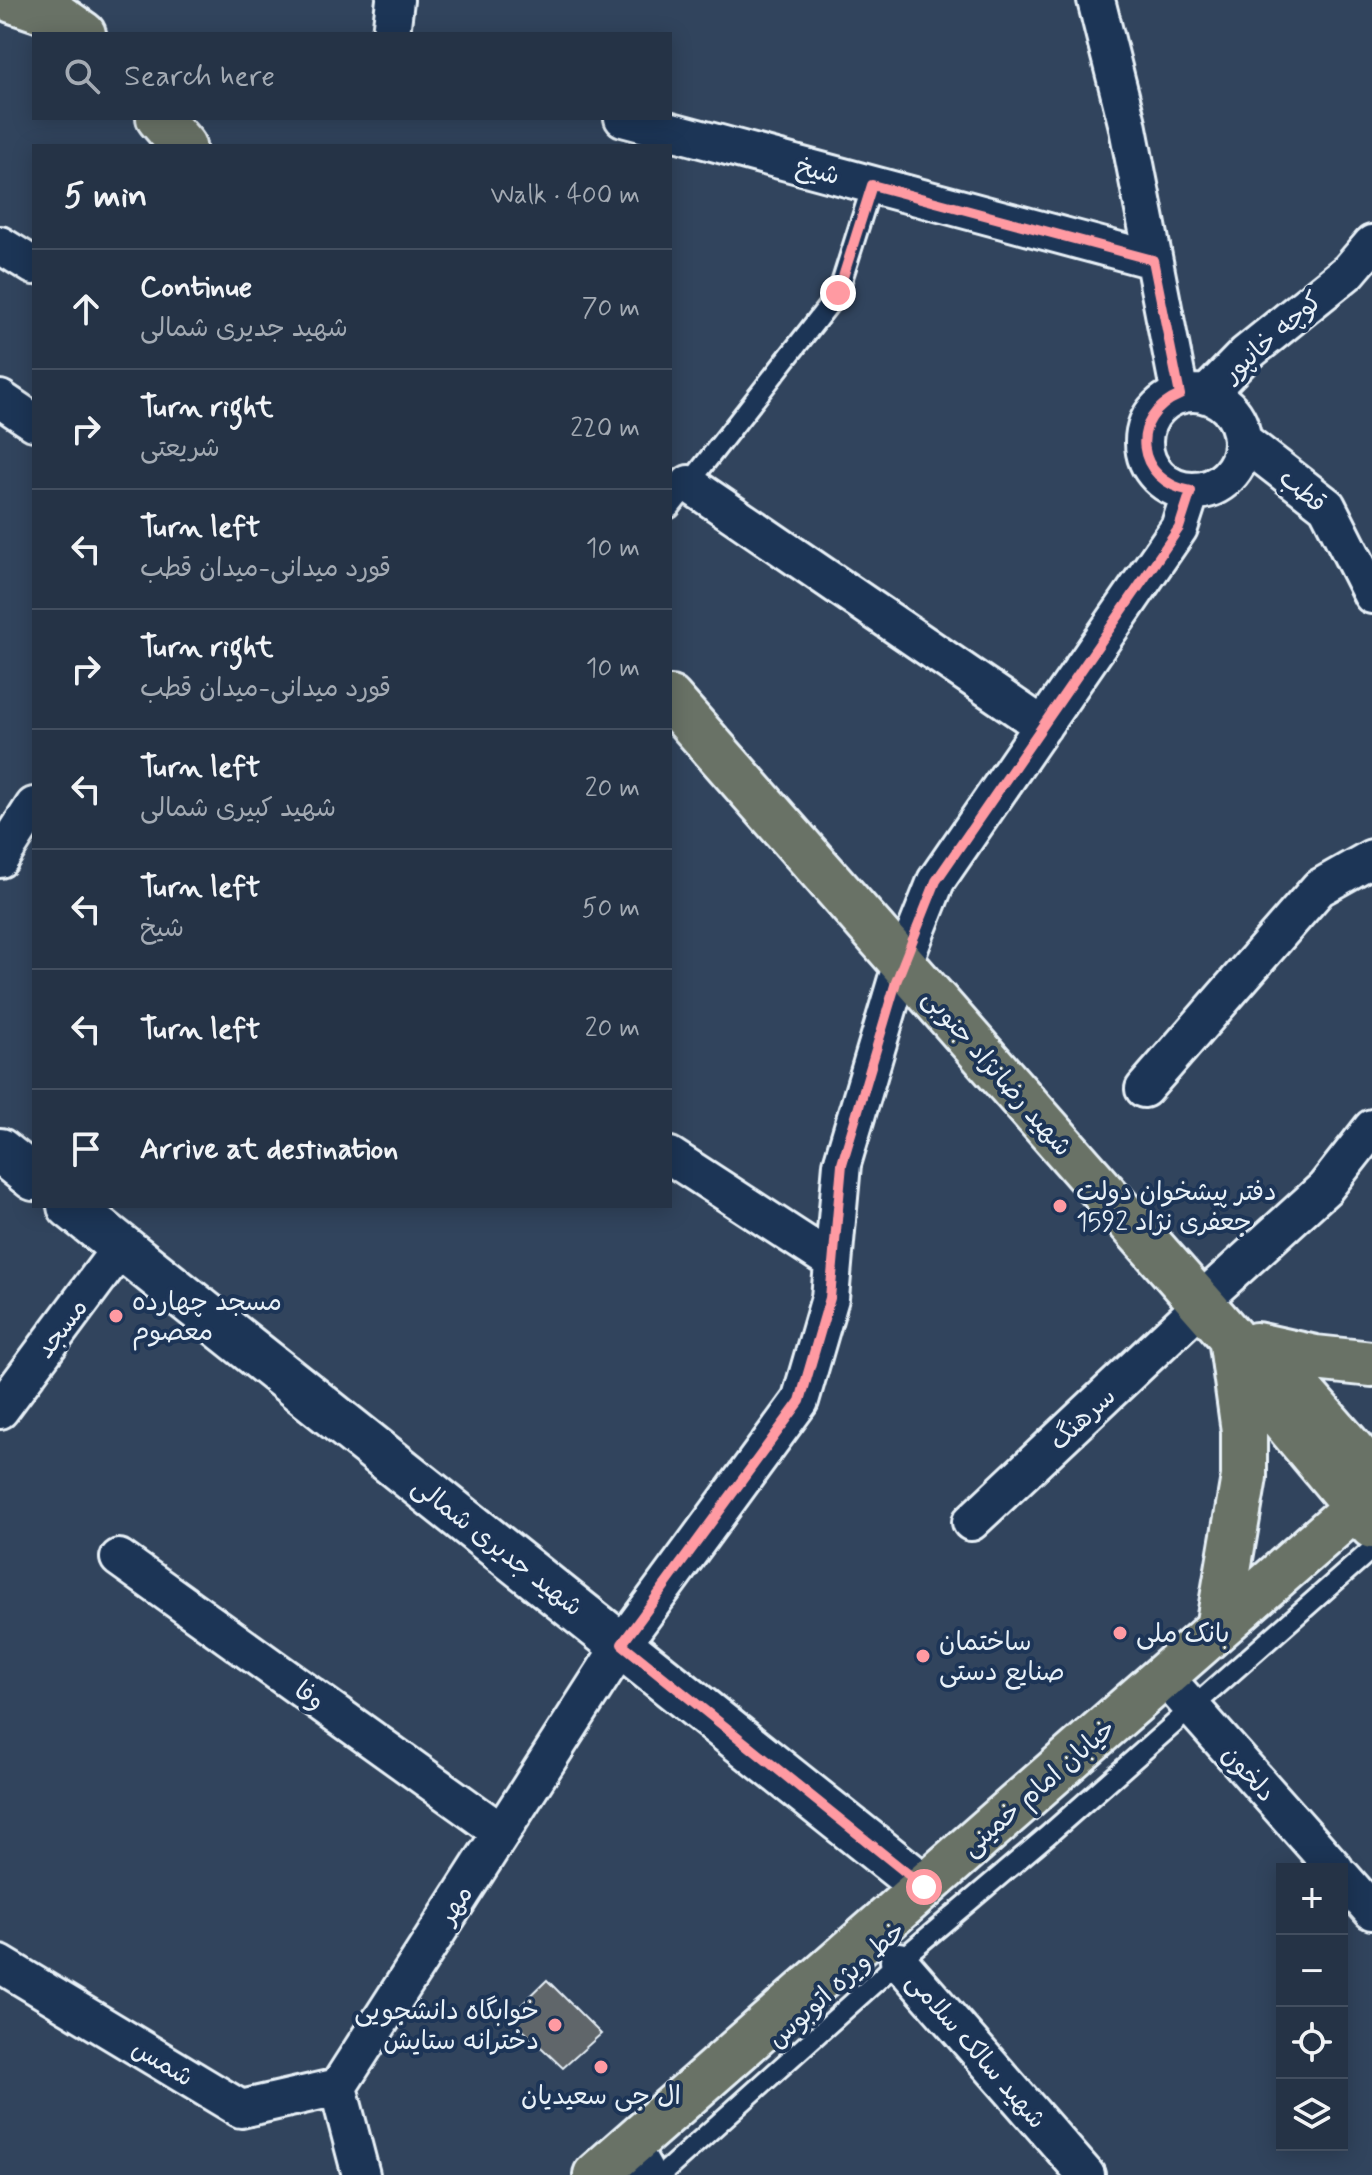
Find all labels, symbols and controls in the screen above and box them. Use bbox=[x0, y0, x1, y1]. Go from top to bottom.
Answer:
search box bbox=[32, 32, 672, 120]
icon: search bbox=[60, 54, 104, 98]
text: Search here bbox=[124, 57, 275, 96]
street label: شیخ bbox=[792, 150, 843, 194]
text: 5 min bbox=[64, 174, 147, 219]
text: Walk · 400 m bbox=[490, 179, 640, 213]
text: Continue bbox=[140, 268, 252, 307]
route end bbox=[820, 275, 856, 311]
street label: کوچه خانپور bbox=[1215, 285, 1330, 392]
icon: ahead bbox=[64, 287, 108, 331]
text: 70 m bbox=[582, 292, 640, 326]
text: شهید جدیری شمالی bbox=[140, 312, 348, 346]
text: Turn right bbox=[140, 388, 273, 427]
icon: right bbox=[64, 407, 108, 451]
text: 220 m bbox=[570, 412, 640, 446]
text: شریعتی bbox=[140, 432, 220, 466]
street label: قطب bbox=[1271, 462, 1333, 521]
text: Turn left bbox=[140, 508, 260, 547]
icon: left bbox=[64, 527, 108, 571]
text: 10 m bbox=[586, 532, 640, 566]
text: قورد میدانی-میدان قطب bbox=[140, 552, 391, 586]
text: Turn right bbox=[140, 628, 273, 667]
icon: right bbox=[64, 647, 108, 691]
text: 10 m bbox=[586, 652, 640, 686]
text: قورد میدانی-میدان قطب bbox=[140, 672, 391, 706]
text: Turn left bbox=[140, 748, 260, 787]
icon: left bbox=[64, 767, 108, 811]
text: 20 m bbox=[585, 772, 640, 806]
text: شهید کبیری شمالی bbox=[140, 792, 336, 826]
text: Turn left bbox=[140, 868, 260, 907]
icon: left bbox=[64, 887, 108, 931]
text: 50 m bbox=[582, 892, 640, 926]
text: شیخ bbox=[140, 912, 184, 946]
street label: شهید رضانژاد جنوبی bbox=[914, 982, 1079, 1164]
icon: left bbox=[64, 1007, 108, 1051]
text: Turn left bbox=[140, 1010, 260, 1049]
text: 20 m bbox=[585, 1012, 640, 1046]
icon: arrive bbox=[64, 1127, 108, 1171]
text: Arrive at destination bbox=[140, 1130, 398, 1169]
place label: دفتر پیشخوان دولت 1592 جعفری نژاد bbox=[1076, 1176, 1277, 1240]
marker: دفتر پیشخوان دولت 1592 جعفری نژاد bbox=[1051, 1197, 1069, 1215]
place label: مسجد چهارده معصوم bbox=[132, 1286, 282, 1351]
street label: مسجد bbox=[29, 1292, 96, 1366]
marker: مسجد چهارده معصوم bbox=[107, 1307, 125, 1325]
street label: سرهنگ bbox=[1043, 1380, 1124, 1459]
street label: شهید جدیری شمالی bbox=[404, 1470, 589, 1625]
place label: بانک ملی bbox=[1136, 1618, 1230, 1652]
marker: بانک ملی bbox=[1111, 1624, 1129, 1642]
place label: ساختمان صنایع دستی bbox=[939, 1626, 1065, 1690]
marker: ساختمان صنایع دستی bbox=[914, 1647, 932, 1665]
street label: وفا bbox=[287, 1674, 331, 1719]
street label: خیابان امام خمینی bbox=[955, 1712, 1124, 1866]
street label: دلخون bbox=[1213, 1739, 1282, 1810]
map controls bbox=[1276, 1863, 1348, 2151]
button: + bbox=[1276, 1863, 1348, 1935]
route start bbox=[906, 1869, 942, 1905]
street label: مهر bbox=[431, 1879, 482, 1933]
street label: خط ویژه اتوبوس bbox=[761, 1915, 913, 2056]
button: − bbox=[1276, 1935, 1348, 2007]
street label: شهید سالک سلامی bbox=[898, 1966, 1053, 2137]
place label: خوابگاه دانشجویی دخترانه ستایش bbox=[354, 1995, 539, 2059]
button: locate bbox=[1276, 2007, 1348, 2079]
marker: خوابگاه دانشجویی دخترانه ستایش bbox=[546, 2016, 564, 2034]
street label: شمس bbox=[125, 2032, 199, 2095]
marker: ال جی سعیدیان bbox=[592, 2058, 610, 2076]
button: layers bbox=[1276, 2079, 1348, 2151]
place label: ال جی سعیدیان bbox=[521, 2080, 681, 2114]

